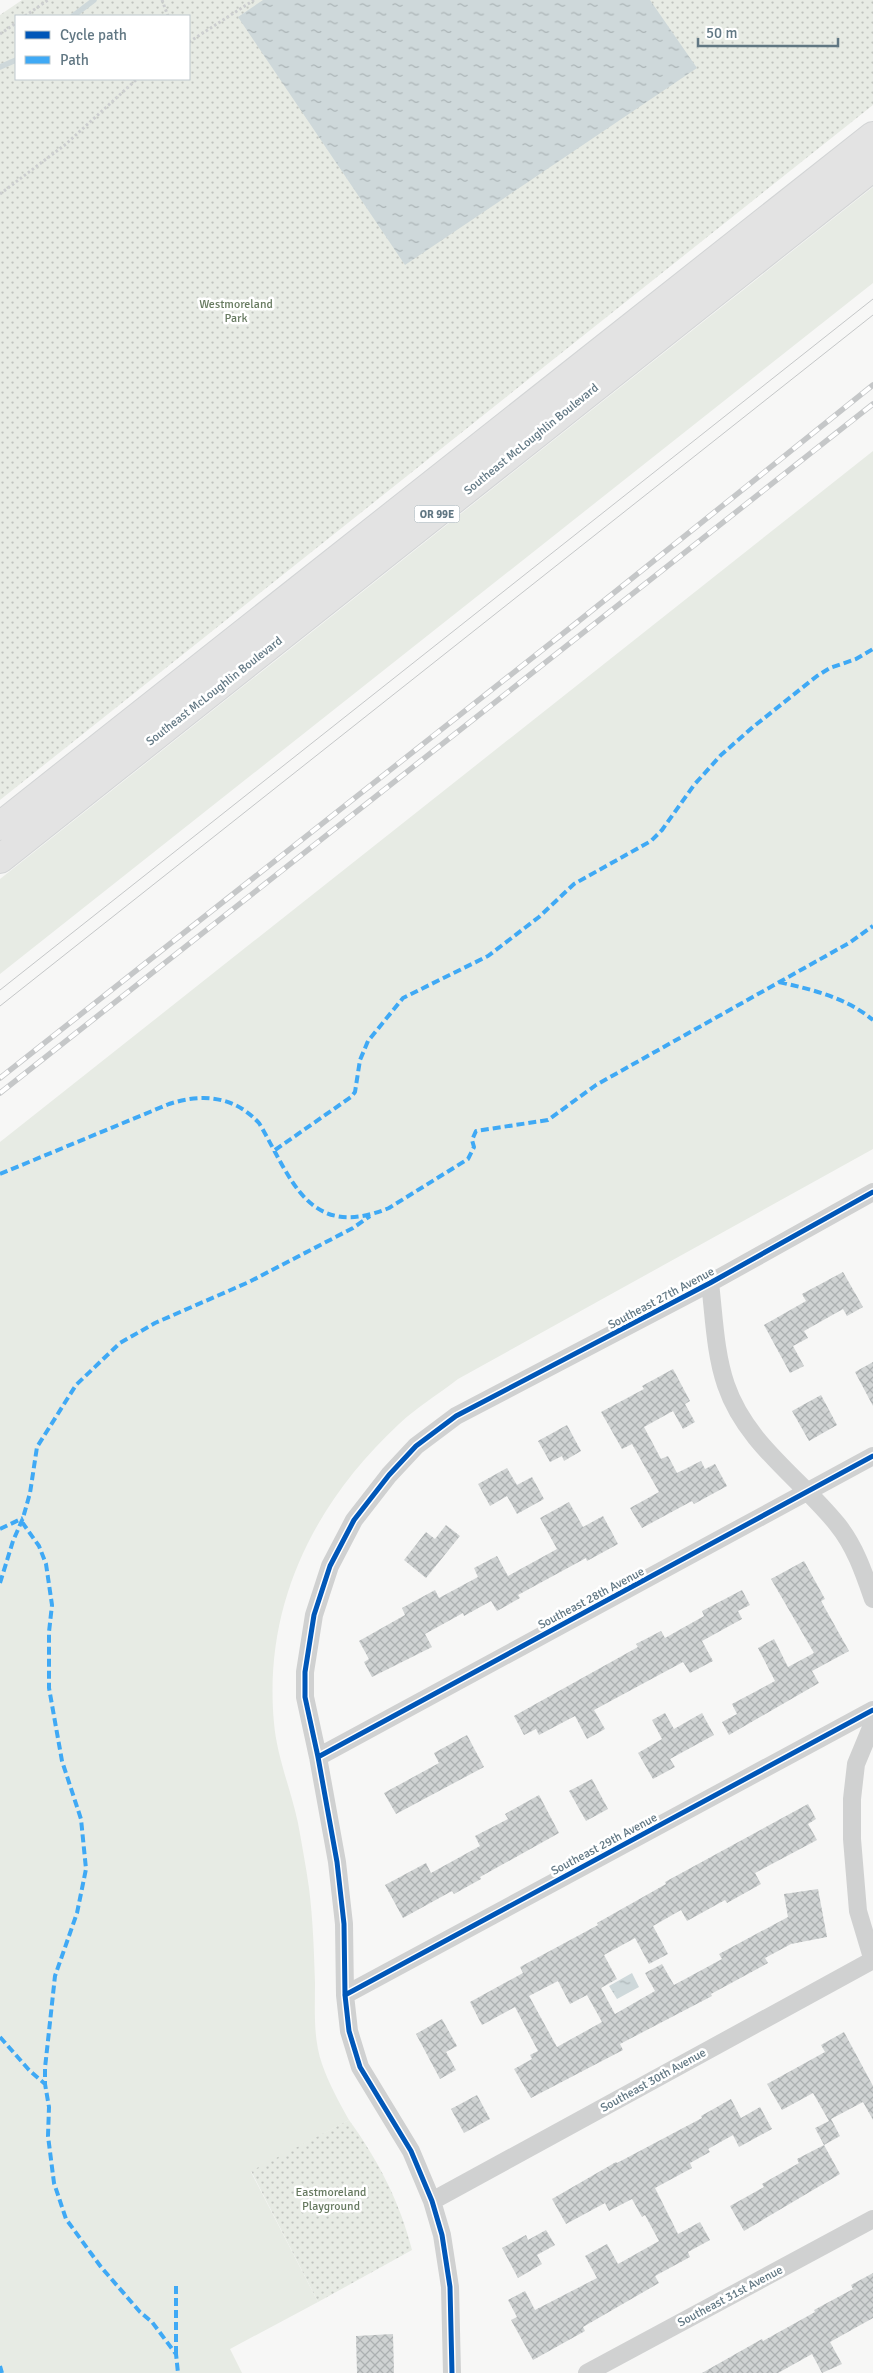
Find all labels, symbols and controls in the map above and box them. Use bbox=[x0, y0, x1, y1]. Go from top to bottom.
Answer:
legend bbox=[15, 15, 190, 80]
scale bar bbox=[698, 15, 838, 47]
text: 50 m bbox=[706, 24, 737, 42]
text: Cycle path bbox=[60, 26, 127, 44]
text: Path bbox=[60, 51, 89, 69]
park label: Westmoreland Park bbox=[199, 297, 273, 326]
street label: Southeast McLoughlin Boulevard bbox=[461, 380, 602, 498]
road number: OR 99E bbox=[414, 506, 460, 522]
street label: Southeast McLoughlin Boulevard bbox=[143, 634, 285, 749]
street label: Southeast 27th Avenue bbox=[606, 1264, 717, 1333]
street label: Southeast 28th Avenue bbox=[536, 1564, 647, 1633]
street label: Southeast 29th Avenue bbox=[549, 1810, 660, 1879]
street label: Southeast 30th Avenue bbox=[598, 2045, 709, 2116]
park label: Eastmoreland Playground bbox=[296, 2185, 366, 2214]
street label: Southeast 31st Avenue bbox=[675, 2262, 785, 2331]

